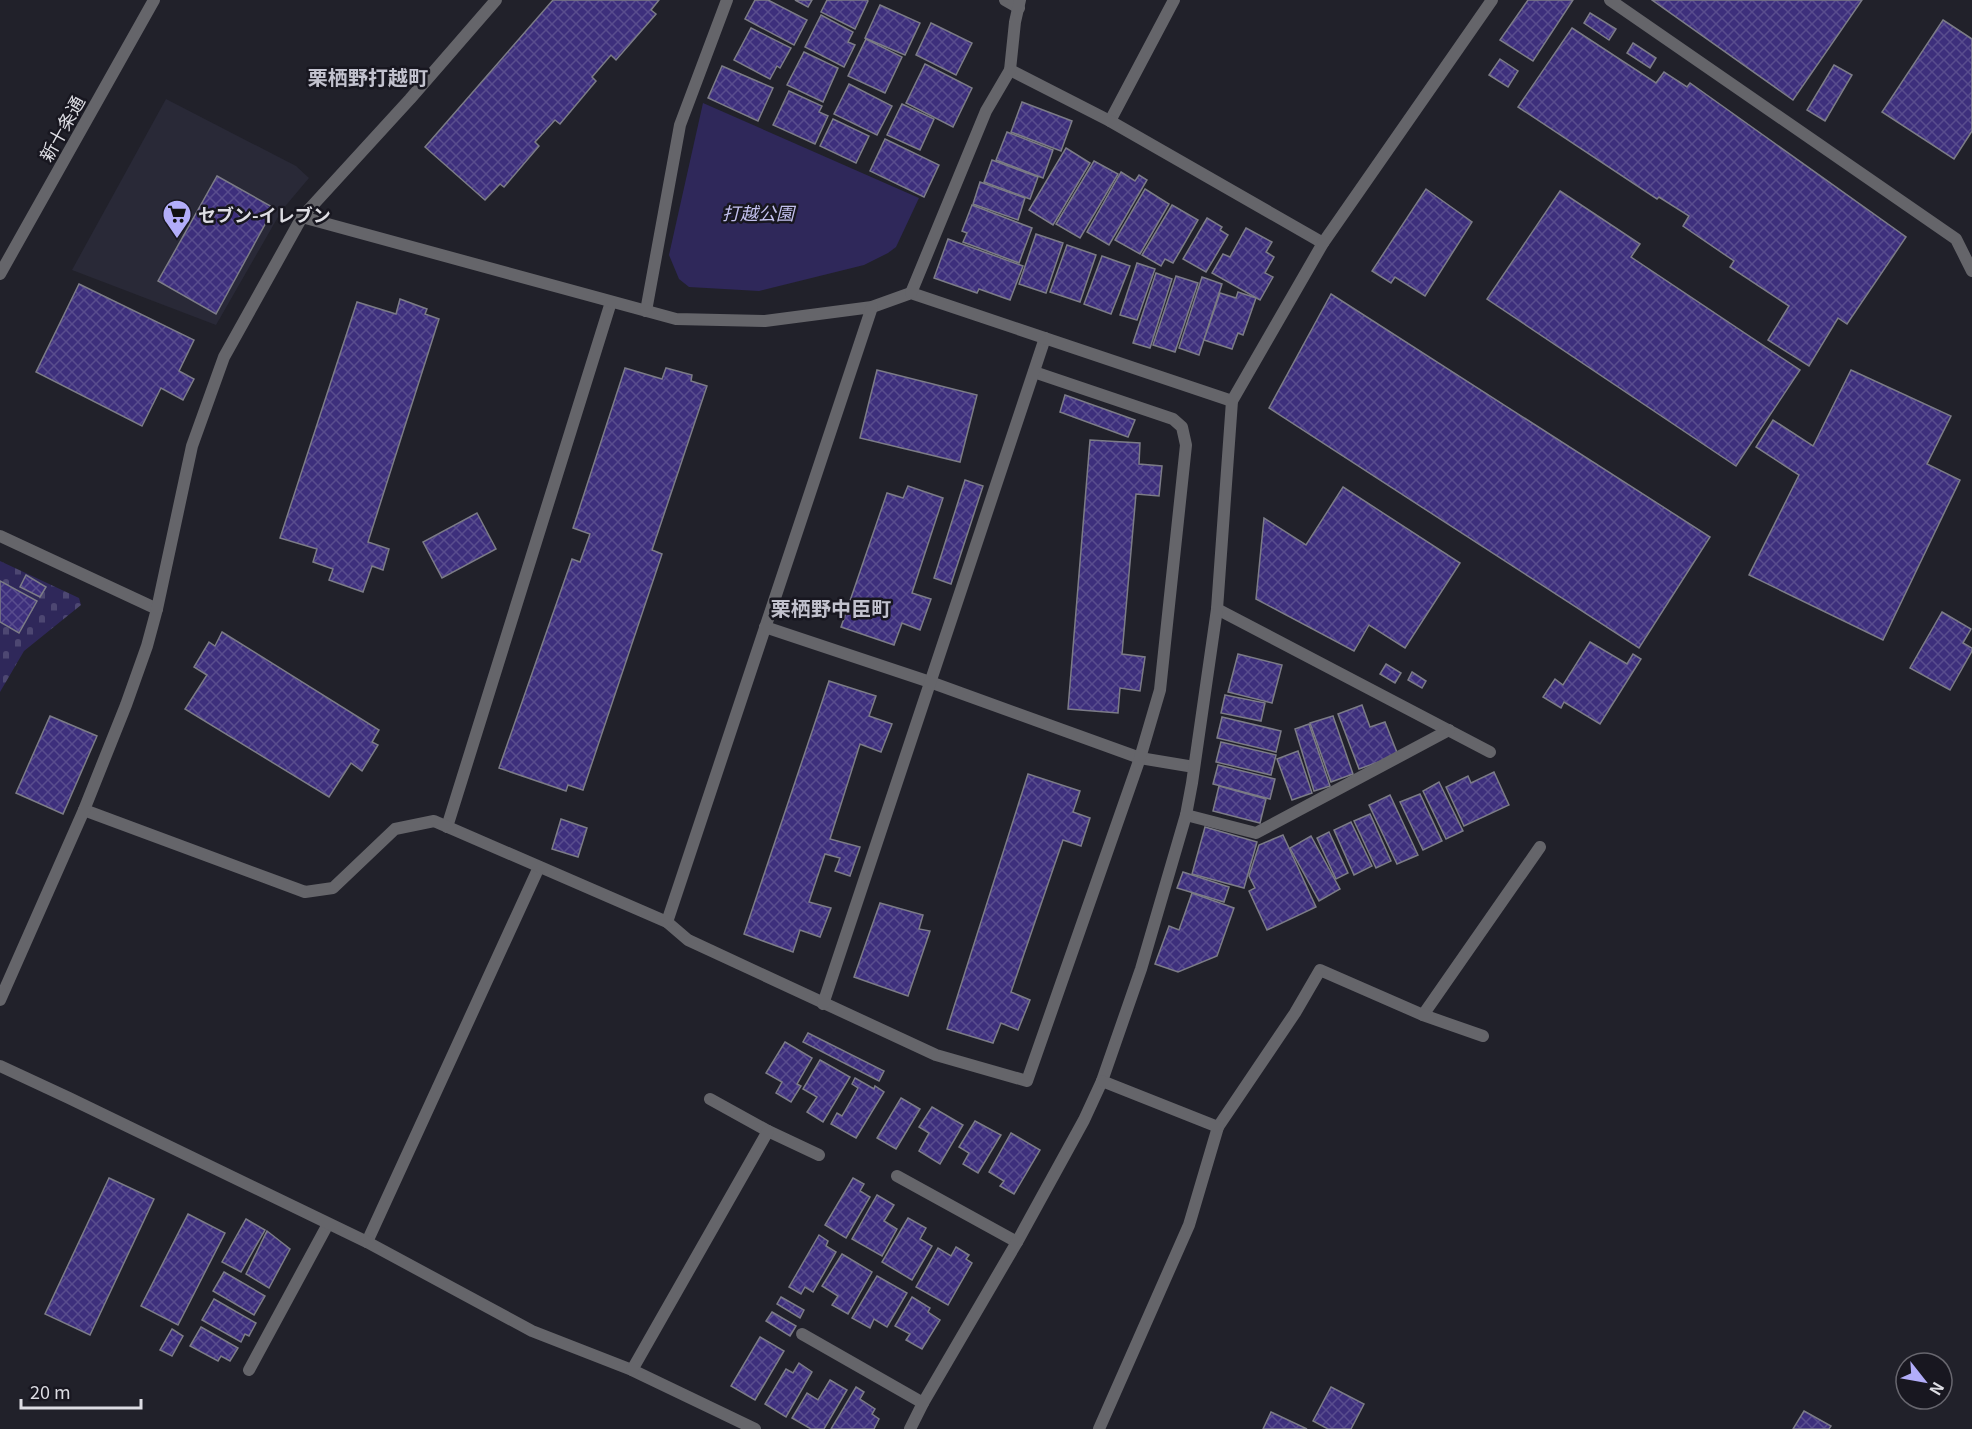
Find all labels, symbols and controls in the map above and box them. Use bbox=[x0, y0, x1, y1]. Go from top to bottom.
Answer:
district label: 栗栖野打越町 bbox=[308, 62, 428, 91]
street label: 新十条通 bbox=[32, 90, 90, 166]
supermarket icon: セブン-イレブン bbox=[161, 198, 193, 240]
park label: 打越公園 bbox=[722, 199, 797, 225]
place label: セブン-イレブン bbox=[198, 201, 331, 227]
district label: 栗栖野中臣町 bbox=[771, 593, 891, 622]
north arrow bbox=[1894, 1351, 1954, 1411]
scale bar bbox=[21, 1372, 141, 1410]
text: 20 m bbox=[30, 1378, 71, 1404]
text: N bbox=[1924, 1378, 1951, 1401]

